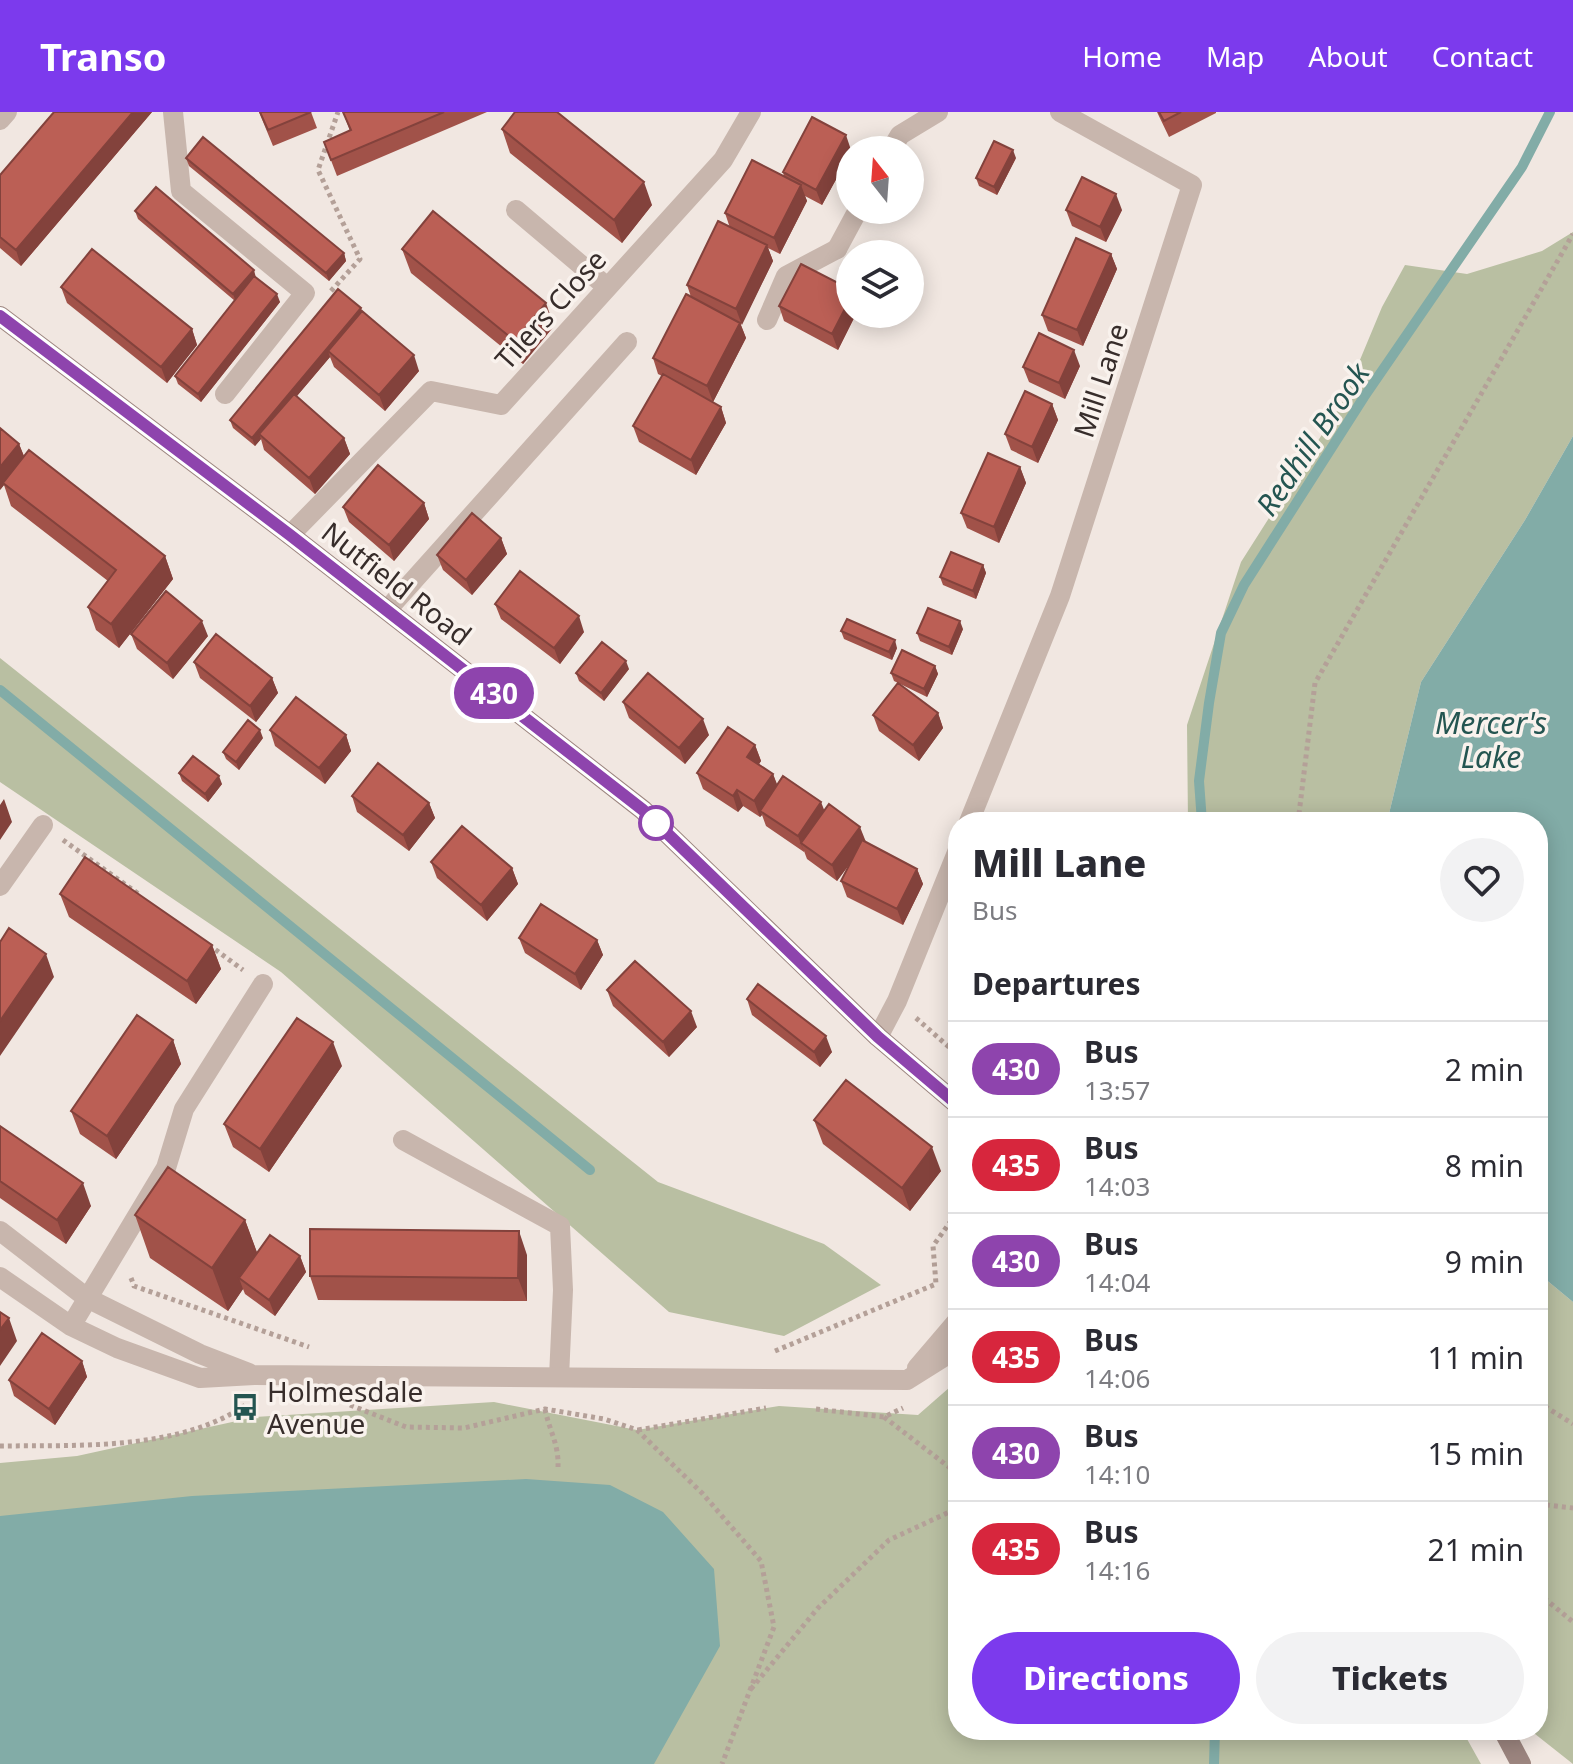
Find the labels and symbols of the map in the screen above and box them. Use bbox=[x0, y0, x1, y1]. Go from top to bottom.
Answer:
north arrow bbox=[836, 136, 924, 224]
street label: Tilers Close bbox=[486, 241, 614, 377]
street label: Mill Lane bbox=[1064, 318, 1136, 442]
water label: Redhill Brook bbox=[1246, 354, 1379, 523]
street label: Nutfield Road bbox=[314, 513, 480, 653]
line badge: 430 bbox=[448, 667, 540, 719]
water label: Mercer's Lake bbox=[1435, 702, 1547, 777]
unlabelled marker bbox=[639, 806, 673, 840]
place label: Holmesdale Avenue bbox=[267, 1372, 423, 1442]
bus stop icon: Holmesdale Avenue bbox=[230, 1392, 260, 1422]

